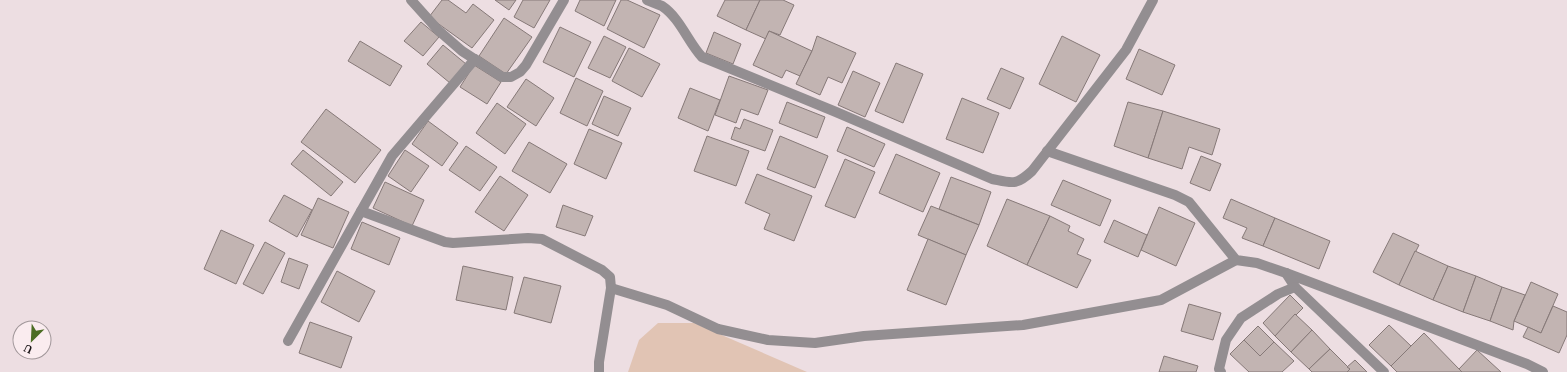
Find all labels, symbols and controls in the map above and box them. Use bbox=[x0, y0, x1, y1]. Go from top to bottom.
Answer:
north arrow bbox=[12, 320, 52, 360]
text: U bbox=[21, 341, 34, 357]

